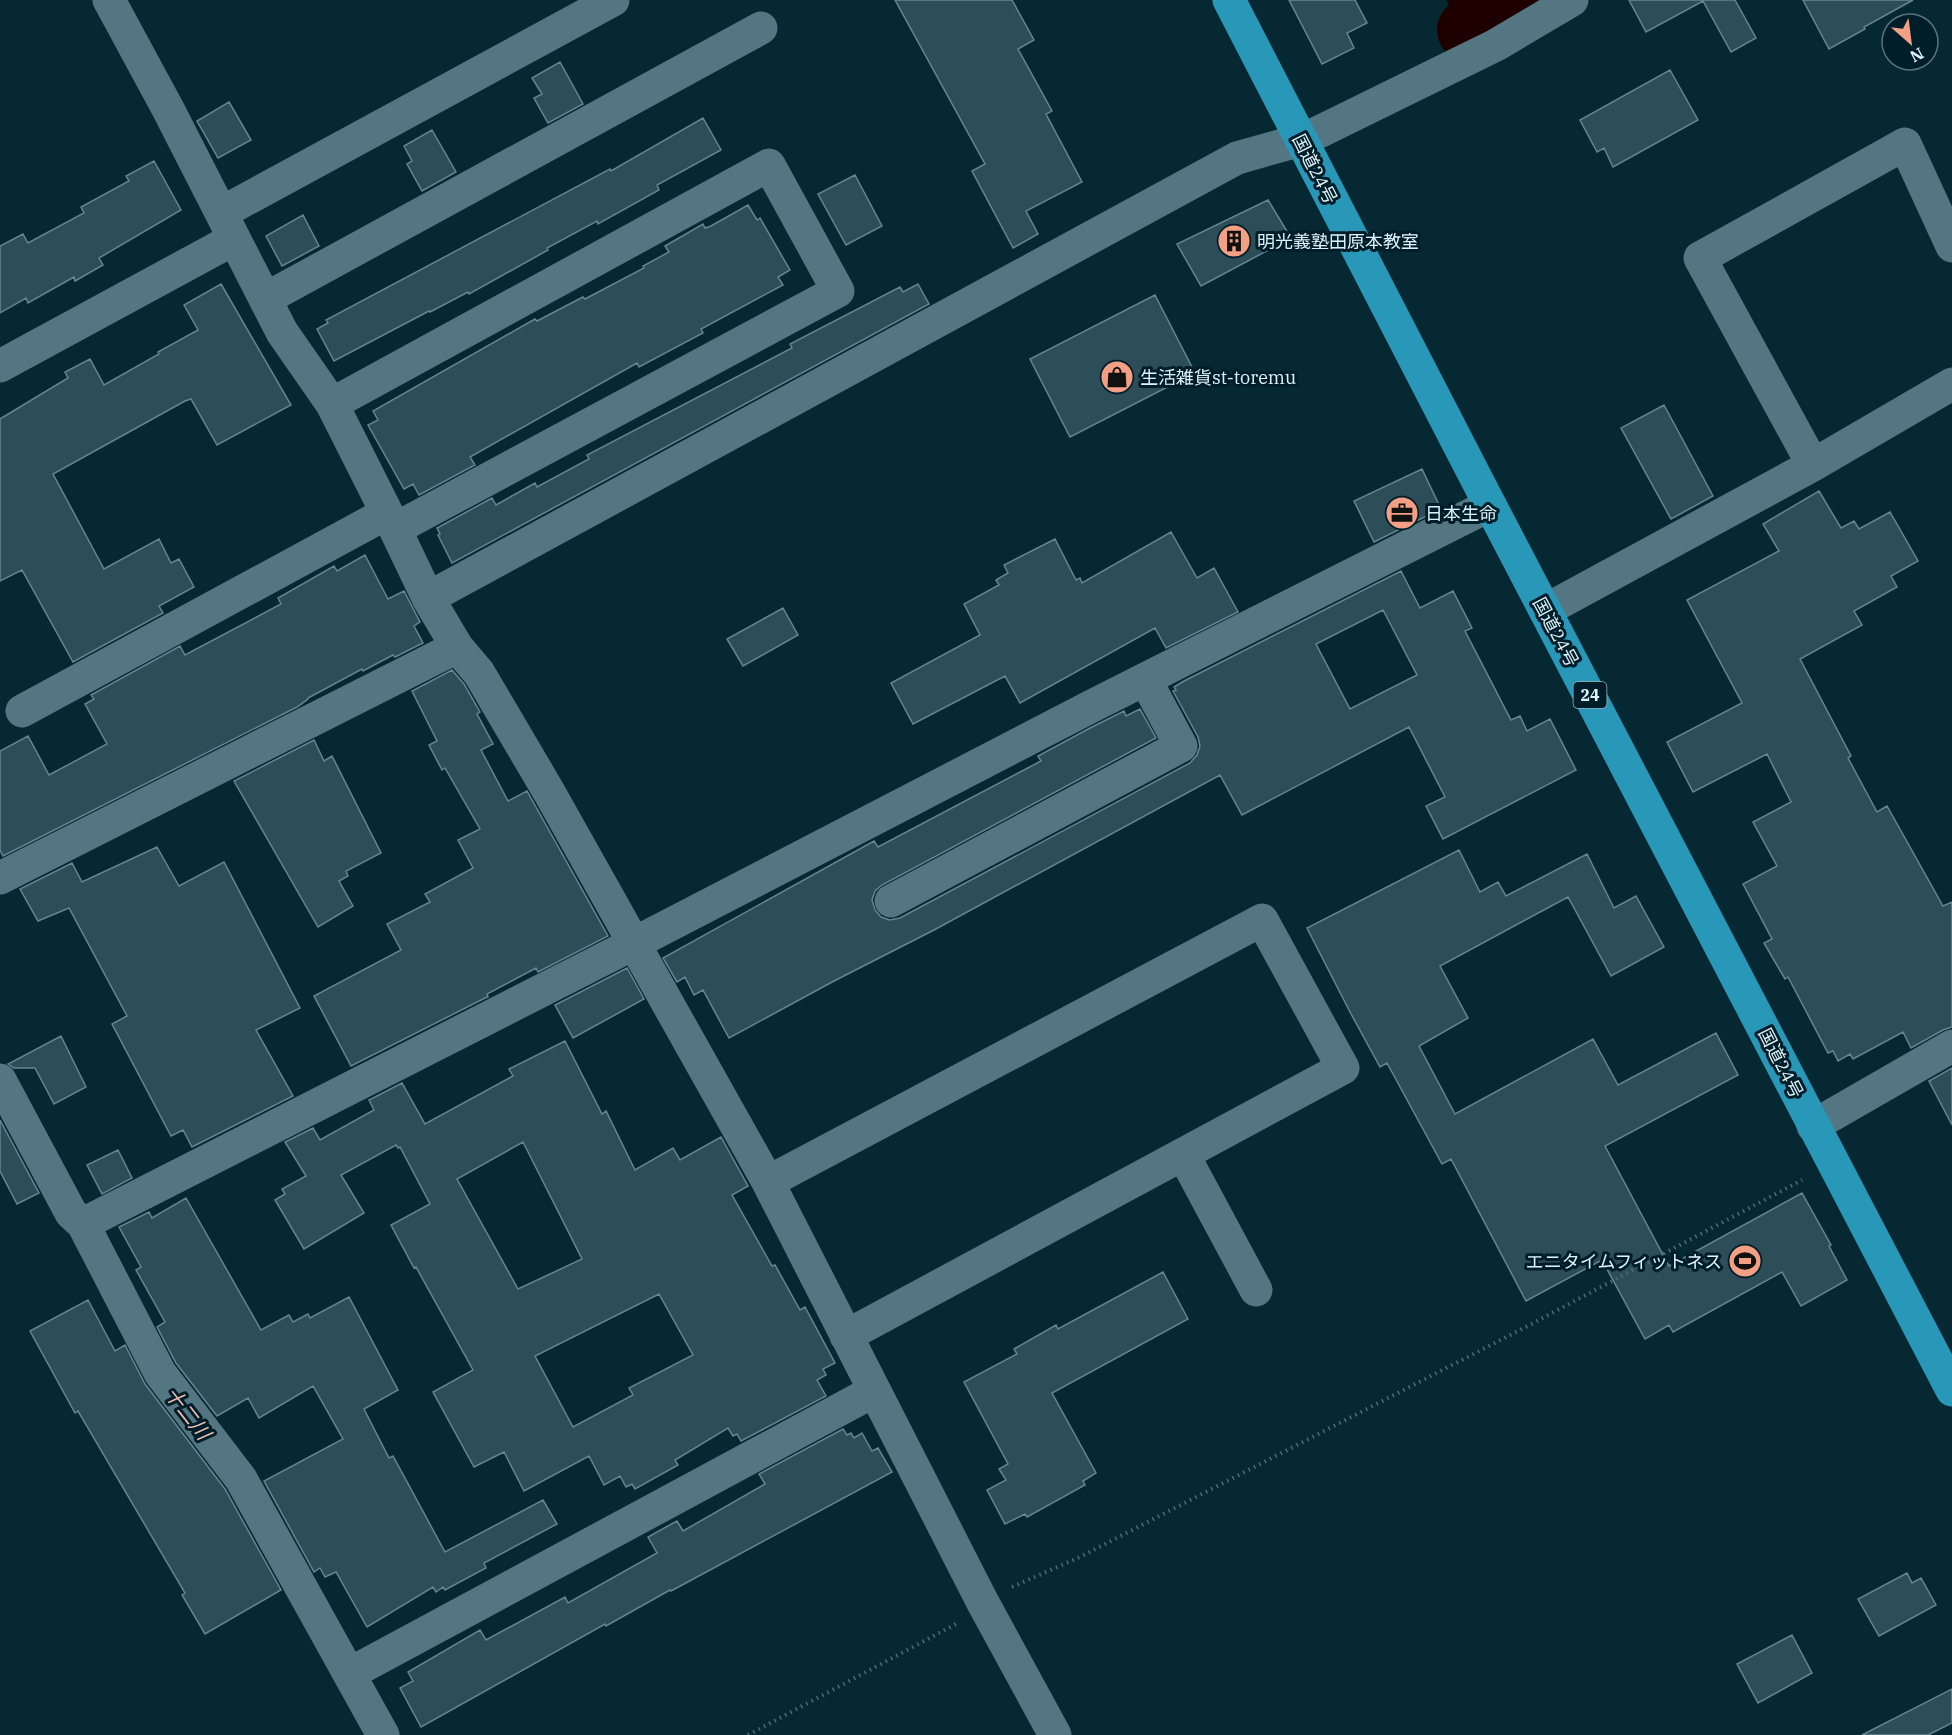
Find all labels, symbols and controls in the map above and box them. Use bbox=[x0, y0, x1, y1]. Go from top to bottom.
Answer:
north arrow bbox=[1880, 12, 1940, 72]
text: N bbox=[1907, 43, 1927, 67]
street label: 国道24号 bbox=[1288, 130, 1342, 208]
building icon: 明光義塾田原本教室 bbox=[1216, 223, 1252, 259]
place label: 明光義塾田原本教室 bbox=[1257, 230, 1419, 253]
shop icon: 生活雑貨st-toremu bbox=[1099, 359, 1135, 395]
place label: 生活雑貨st-toremu bbox=[1140, 366, 1296, 389]
office icon: 日本生命 bbox=[1384, 495, 1420, 531]
place label: 日本生命 bbox=[1425, 502, 1497, 525]
street label: 国道24号 bbox=[1528, 593, 1584, 671]
road number: 24 bbox=[1574, 682, 1606, 708]
street label: 国道24号 bbox=[1754, 1024, 1808, 1102]
sports icon: エニタイムフィットネス bbox=[1727, 1243, 1763, 1279]
place label: エニタイムフィットネス bbox=[1526, 1250, 1722, 1273]
water label: 十二川 bbox=[159, 1381, 218, 1447]

